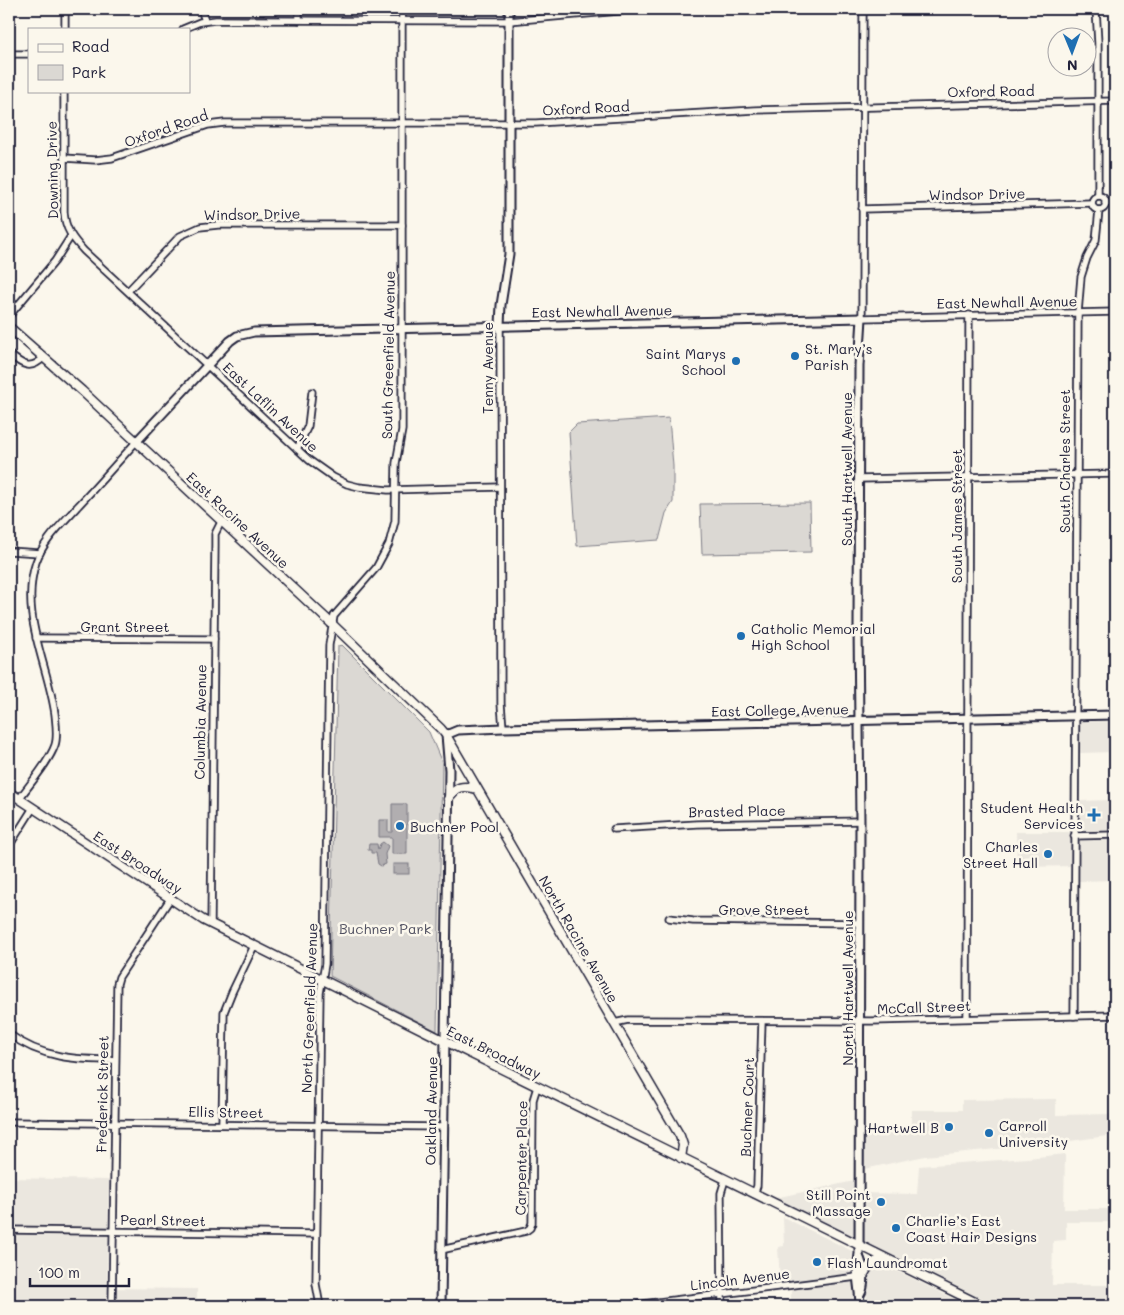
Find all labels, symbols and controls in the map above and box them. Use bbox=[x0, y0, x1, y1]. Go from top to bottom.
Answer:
legend bbox=[28, 28, 190, 92]
north arrow bbox=[1046, 28, 1096, 78]
text: Road bbox=[72, 36, 109, 56]
text: N bbox=[1067, 56, 1078, 75]
text: Park bbox=[72, 62, 106, 82]
street label: Oxford Road bbox=[947, 81, 1035, 101]
street label: Oxford Road bbox=[542, 96, 630, 120]
street label: Oxford Road bbox=[122, 105, 210, 151]
street label: Downing Drive bbox=[42, 121, 62, 219]
street label: Windsor Drive bbox=[928, 184, 1026, 204]
street label: Windsor Drive bbox=[203, 204, 301, 224]
street label: South Greenfield Avenue bbox=[377, 271, 399, 439]
street label: East Newhall Avenue bbox=[937, 291, 1077, 313]
street label: East Newhall Avenue bbox=[532, 300, 672, 322]
street label: Tenny Avenue bbox=[478, 322, 497, 414]
place label: St. Mary’s Parish bbox=[805, 339, 873, 374]
place label: Saint Marys School bbox=[646, 344, 726, 379]
marker: St. Mary’s Parish bbox=[789, 350, 801, 362]
marker: Saint Marys School bbox=[730, 355, 742, 367]
street label: East Laflin Avenue bbox=[219, 358, 323, 456]
street label: South Charles Street bbox=[1055, 389, 1074, 533]
street label: South Hartwell Avenue bbox=[837, 392, 856, 546]
street label: South James Street bbox=[947, 449, 966, 583]
street label: East Racine Avenue bbox=[183, 467, 293, 573]
street label: Grant Street bbox=[80, 617, 170, 636]
place label: Catholic Memorial High School bbox=[751, 619, 875, 654]
marker: Catholic Memorial High School bbox=[735, 630, 747, 642]
street label: Columbia Avenue bbox=[189, 664, 211, 780]
street label: East College Avenue bbox=[711, 699, 849, 721]
place label: Student Health Services bbox=[980, 798, 1083, 833]
street label: Brasted Place bbox=[688, 801, 786, 821]
marker: Student Health Services bbox=[1087, 808, 1101, 822]
place label: Buchner Pool bbox=[410, 817, 499, 836]
marker: Buchner Pool bbox=[394, 820, 406, 832]
street label: East Broadway bbox=[90, 826, 186, 898]
place label: Charles Street Hall bbox=[963, 837, 1038, 872]
marker: Charles Street Hall bbox=[1042, 848, 1054, 860]
street label: North Racine Avenue bbox=[535, 872, 623, 1006]
street label: Grove Street bbox=[719, 900, 809, 919]
street label: North Hartwell Avenue bbox=[838, 910, 857, 1066]
park label: Buchner Park bbox=[339, 919, 431, 938]
street label: North Greenfield Avenue bbox=[297, 923, 321, 1093]
street label: McCall Street bbox=[877, 996, 971, 1018]
street label: East Broadway bbox=[444, 1021, 544, 1083]
street label: Frederick Street bbox=[91, 1035, 113, 1153]
street label: Oakland Avenue bbox=[421, 1056, 441, 1166]
street label: Buchner Court bbox=[736, 1057, 758, 1157]
street label: Carpenter Place bbox=[510, 1100, 532, 1216]
street label: Ellis Street bbox=[188, 1102, 264, 1122]
place label: Carroll University bbox=[999, 1116, 1068, 1151]
place label: Hartwell B bbox=[867, 1118, 939, 1137]
marker: Hartwell B bbox=[943, 1121, 955, 1133]
marker: Carroll University bbox=[983, 1127, 995, 1139]
place label: Still Point Massage bbox=[806, 1185, 871, 1220]
marker: Still Point Massage bbox=[875, 1196, 887, 1208]
street label: Pearl Street bbox=[120, 1210, 206, 1230]
place label: Charlie’s East Coast Hair Designs bbox=[906, 1211, 1037, 1246]
marker: Charlie’s East Coast Hair Designs bbox=[890, 1222, 902, 1234]
place label: Flash Laundromat bbox=[827, 1253, 948, 1272]
scale bar bbox=[30, 1255, 129, 1287]
marker: Flash Laundromat bbox=[811, 1256, 823, 1268]
text: 100 m bbox=[38, 1262, 80, 1282]
street label: Lincoln Avenue bbox=[689, 1263, 791, 1295]

